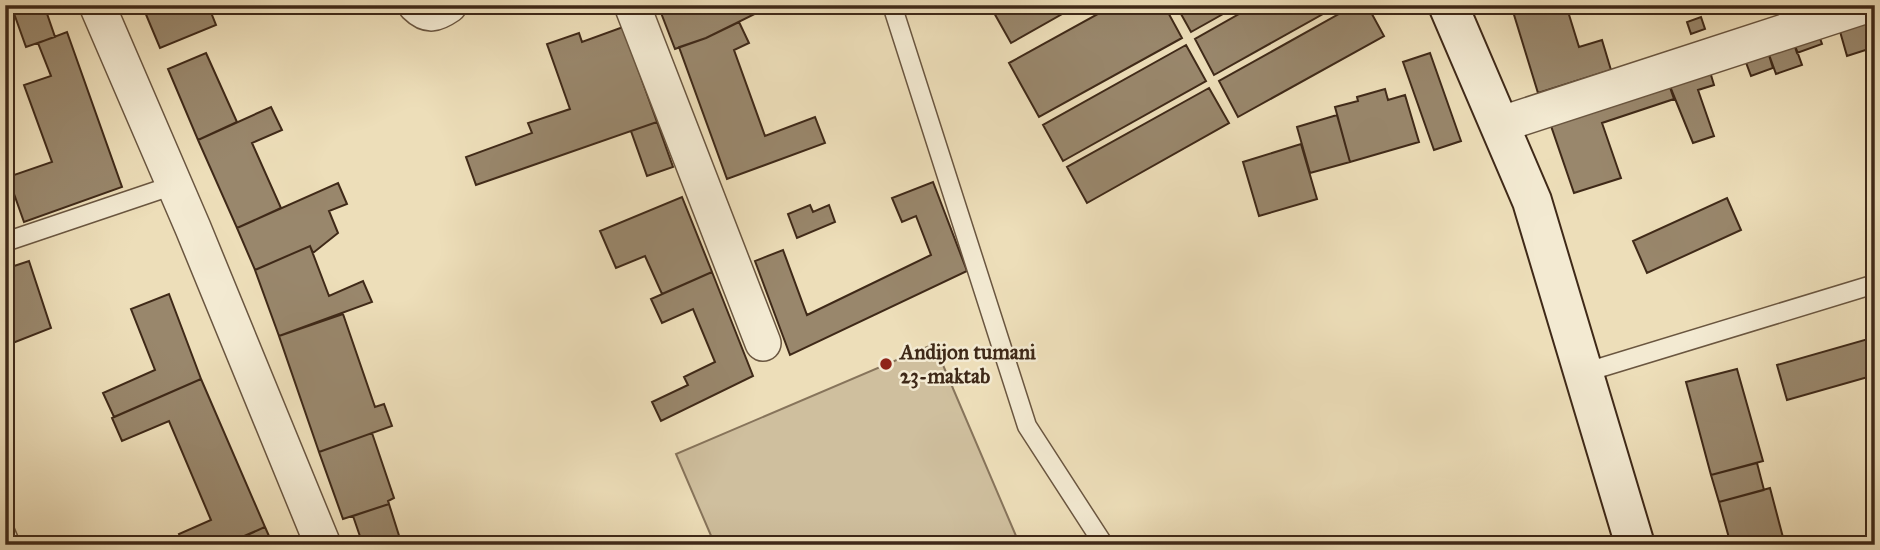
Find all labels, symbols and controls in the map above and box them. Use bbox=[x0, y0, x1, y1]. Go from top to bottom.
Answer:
place label: Andijon tumani 23-maktab bbox=[898, 339, 1036, 389]
marker: Andijon tumani 23-maktab bbox=[878, 356, 894, 372]

